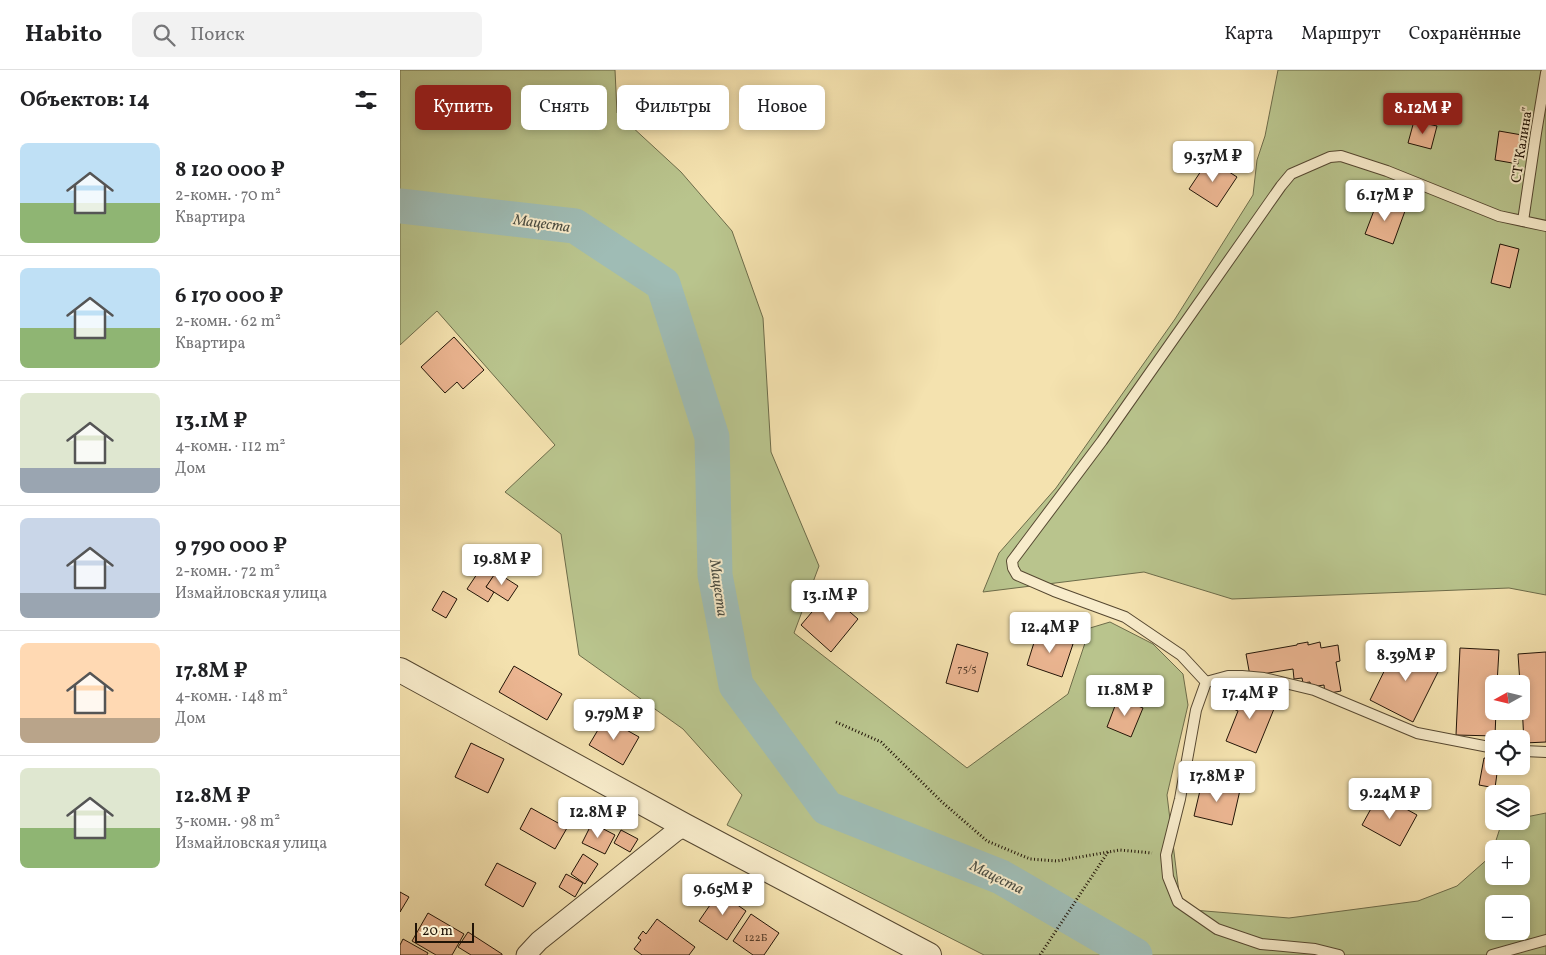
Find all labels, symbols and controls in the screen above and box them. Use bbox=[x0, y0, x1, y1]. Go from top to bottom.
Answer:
search box bbox=[132, 12, 482, 57]
text: Habito bbox=[25, 18, 102, 52]
icon: search bbox=[150, 21, 178, 49]
text: Поиск bbox=[190, 22, 245, 48]
text: Карта bbox=[1224, 22, 1273, 47]
text: Маршрут bbox=[1301, 22, 1381, 47]
text: Сохранённые bbox=[1409, 22, 1521, 47]
chip: Купить bbox=[415, 85, 511, 130]
chip: Снять bbox=[521, 85, 607, 130]
chip: Фильтры bbox=[617, 85, 729, 130]
chip: Новое bbox=[739, 85, 825, 130]
text: Объектов: 14 bbox=[20, 86, 150, 115]
icon: filters bbox=[352, 86, 380, 114]
pin: 8.12M ₽ bbox=[1377, 92, 1469, 135]
text: 8.12M ₽ bbox=[1394, 98, 1452, 120]
street label: СТ "Калина" bbox=[1507, 106, 1538, 184]
pin: 9.37M ₽ bbox=[1167, 140, 1259, 183]
text: 9.37M ₽ bbox=[1184, 146, 1242, 168]
text: 8 120 000 ₽ bbox=[175, 156, 285, 185]
icon: home bbox=[60, 163, 120, 223]
pin: 6.17M ₽ bbox=[1339, 180, 1431, 222]
text: 2-комн. · 70 m² bbox=[175, 185, 281, 207]
text: 6.17M ₽ bbox=[1356, 185, 1414, 207]
text: Квартира bbox=[175, 207, 245, 229]
water label: Мацеста bbox=[511, 210, 572, 239]
text: 6 170 000 ₽ bbox=[175, 282, 283, 311]
icon: home bbox=[60, 288, 120, 348]
text: 2-комн. · 62 m² bbox=[175, 311, 281, 333]
text: Квартира bbox=[175, 333, 245, 355]
text: 13.1M ₽ bbox=[175, 407, 247, 436]
icon: home bbox=[60, 413, 120, 473]
text: 4-комн. · 112 m² bbox=[175, 436, 285, 458]
text: Дом bbox=[175, 458, 206, 480]
text: 9 790 000 ₽ bbox=[175, 532, 287, 561]
icon: home bbox=[60, 538, 120, 598]
pin: 19.8M ₽ bbox=[456, 544, 548, 586]
text: 19.8M ₽ bbox=[473, 549, 531, 571]
water label: Мацеста bbox=[703, 557, 732, 618]
text: 2-комн. · 72 m² bbox=[175, 561, 280, 583]
pin: 13.1M ₽ bbox=[784, 580, 876, 622]
text: Измайловская улица bbox=[175, 583, 327, 605]
text: 13.1M ₽ bbox=[802, 585, 858, 607]
pin: 12.4M ₽ bbox=[1004, 612, 1096, 654]
text: 12.4M ₽ bbox=[1021, 617, 1079, 639]
pin: 8.39M ₽ bbox=[1360, 640, 1452, 682]
text: 8.39M ₽ bbox=[1376, 645, 1436, 667]
text: 17.8M ₽ bbox=[175, 657, 248, 686]
house number: 75/5 bbox=[957, 662, 977, 677]
icon: home bbox=[60, 663, 120, 723]
pin: 11.8M ₽ bbox=[1079, 674, 1171, 717]
north arrow bbox=[1485, 675, 1530, 720]
map controls bbox=[1485, 675, 1530, 940]
pin: 17.4M ₽ bbox=[1204, 678, 1296, 720]
text: 11.8M ₽ bbox=[1097, 680, 1153, 702]
text: 17.4M ₽ bbox=[1222, 683, 1278, 705]
text: 4-комн. · 148 m² bbox=[175, 686, 288, 708]
pin: 9.79M ₽ bbox=[568, 698, 660, 741]
text: 9.79M ₽ bbox=[585, 704, 643, 726]
text: Дом bbox=[175, 708, 206, 730]
button: locate bbox=[1485, 730, 1530, 775]
pin: 17.8M ₽ bbox=[1171, 760, 1263, 803]
text: 17.8M ₽ bbox=[1189, 766, 1245, 788]
pin: 9.24M ₽ bbox=[1344, 778, 1436, 820]
text: 12.8M ₽ bbox=[175, 782, 251, 811]
text: 9.24M ₽ bbox=[1360, 783, 1420, 805]
button: layers bbox=[1485, 785, 1530, 830]
icon: home bbox=[60, 788, 120, 848]
pin: 12.8M ₽ bbox=[552, 796, 644, 839]
text: 12.8M ₽ bbox=[569, 802, 627, 824]
text: 3-комн. · 98 m² bbox=[175, 811, 280, 833]
text: Измайловская улица bbox=[175, 833, 327, 855]
button: + bbox=[1485, 840, 1530, 885]
water label: Мацеста bbox=[965, 856, 1027, 900]
pin: 9.65M ₽ bbox=[677, 874, 769, 916]
text: 9.65M ₽ bbox=[693, 879, 753, 901]
button: − bbox=[1485, 895, 1530, 940]
scale bar bbox=[415, 920, 474, 943]
text: 20 m bbox=[422, 922, 453, 941]
house number: 122Б bbox=[745, 931, 768, 946]

